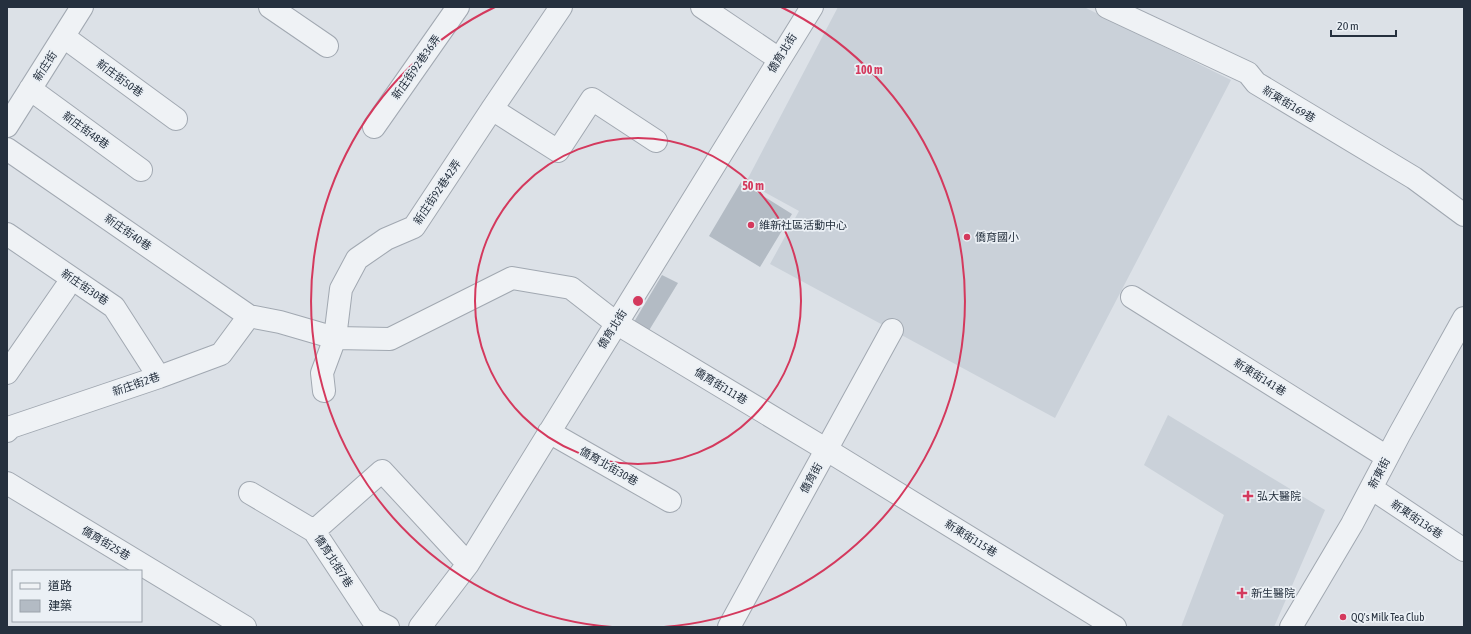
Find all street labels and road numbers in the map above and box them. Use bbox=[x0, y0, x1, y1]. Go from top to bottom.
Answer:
street label: 僑育北街 bbox=[765, 31, 799, 75]
street label: 新庄街92巷36弄 bbox=[389, 33, 443, 101]
street label: 新庄街 bbox=[31, 49, 59, 83]
street label: 新庄街50巷 bbox=[94, 57, 146, 99]
street label: 新東街169巷 bbox=[1260, 84, 1318, 124]
street label: 新庄街48巷 bbox=[60, 109, 112, 151]
street label: 新庄街92巷42弄 bbox=[411, 157, 463, 227]
street label: 新庄街40巷 bbox=[102, 211, 154, 253]
street label: 新庄街30巷 bbox=[59, 267, 111, 307]
street label: 僑育北街 bbox=[595, 307, 629, 351]
street label: 新東街141巷 bbox=[1232, 356, 1288, 398]
street label: 僑育街111巷 bbox=[692, 366, 750, 406]
street label: 新庄街2巷 bbox=[111, 370, 161, 398]
street label: 僑育北街30巷 bbox=[578, 444, 640, 488]
street label: 新東街 bbox=[1366, 456, 1392, 490]
street label: 僑育街 bbox=[798, 461, 824, 495]
street label: 新東街136巷 bbox=[1389, 497, 1445, 541]
street label: 新東街115巷 bbox=[943, 517, 999, 559]
street label: 僑育街25巷 bbox=[80, 524, 132, 562]
street label: 僑育北街7巷 bbox=[313, 532, 355, 590]

